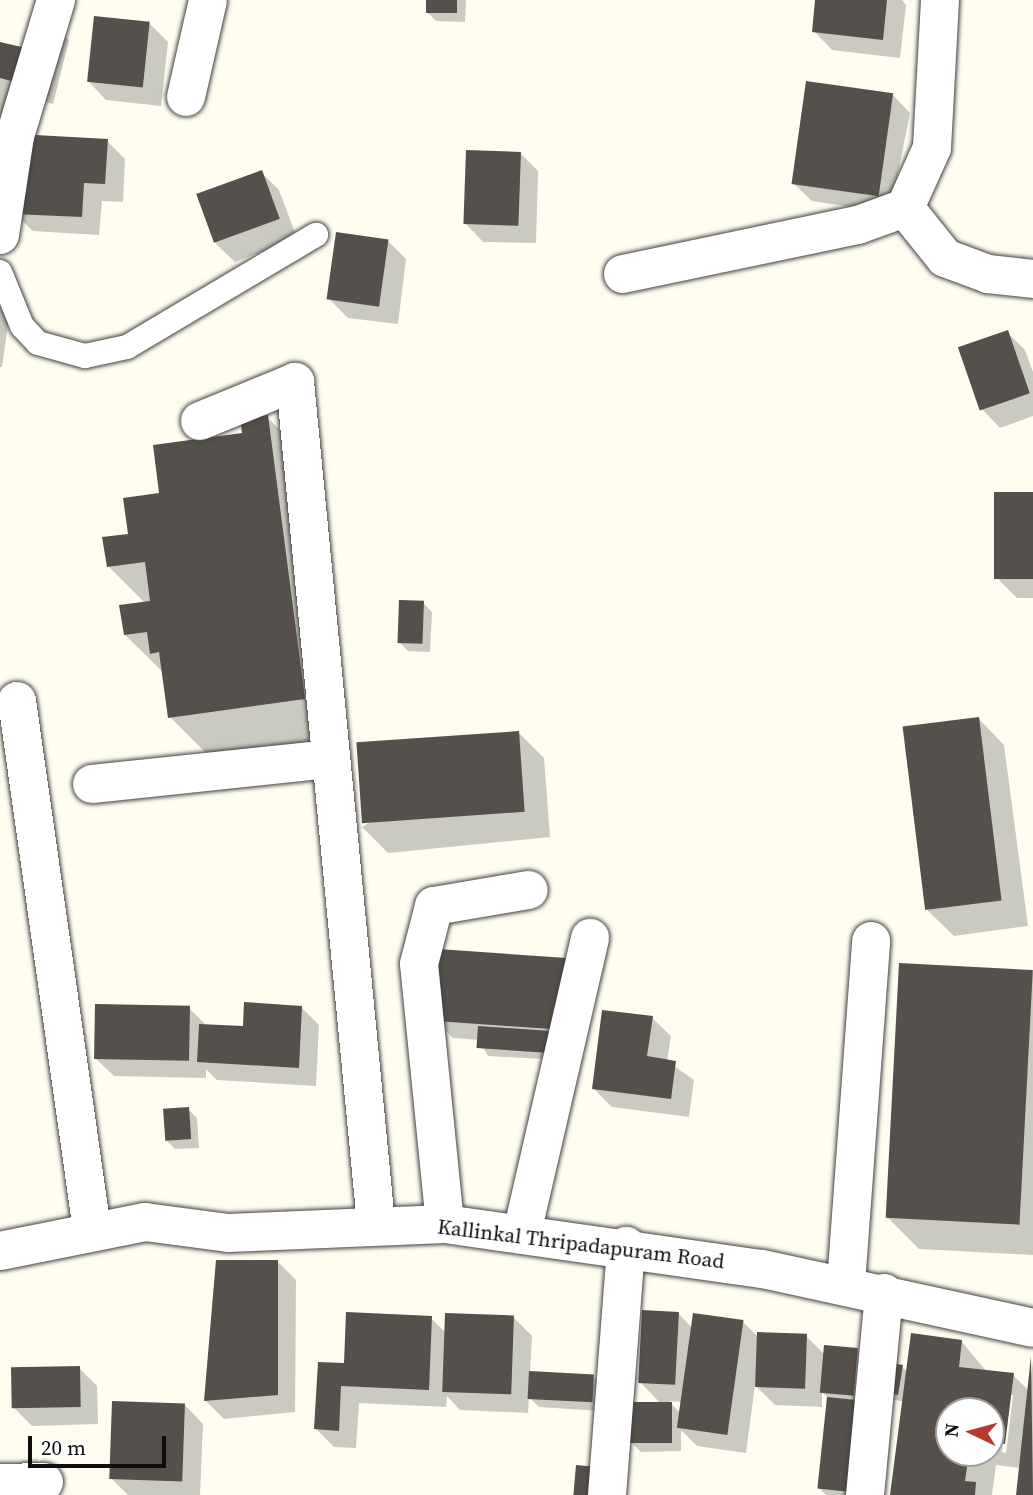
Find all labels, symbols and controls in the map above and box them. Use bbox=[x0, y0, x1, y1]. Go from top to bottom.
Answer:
street label: Kallinkal Thripadapuram Road bbox=[436, 1214, 726, 1274]
north arrow bbox=[935, 1397, 1005, 1467]
scale bar bbox=[32, 1422, 170, 1466]
text: N bbox=[938, 1422, 965, 1438]
text: 20 m bbox=[41, 1433, 86, 1462]

